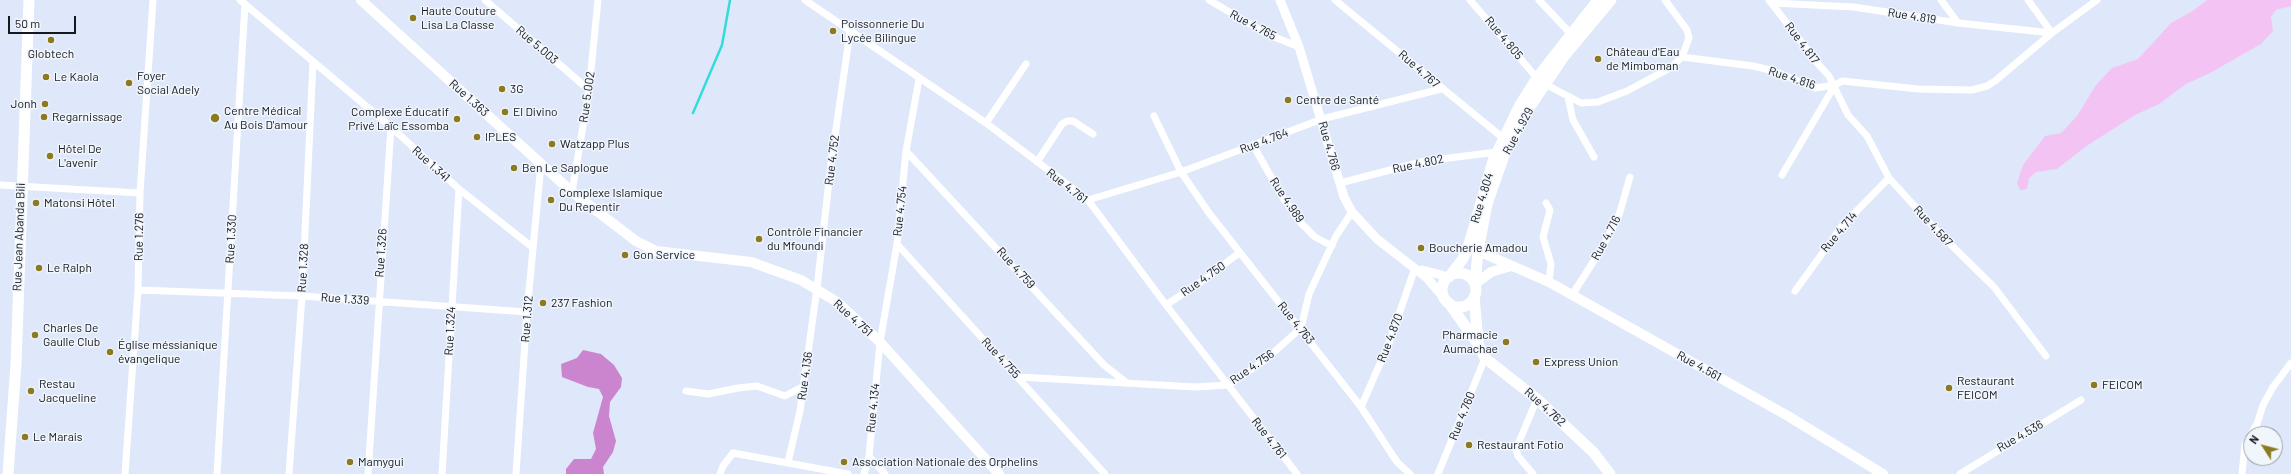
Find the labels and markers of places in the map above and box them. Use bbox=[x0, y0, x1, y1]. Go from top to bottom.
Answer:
place label: Haute Couture Lisa La Classe bbox=[421, 4, 496, 32]
marker: Haute Couture Lisa La Classe bbox=[408, 13, 418, 23]
place label: Poissonnerie Du Lycée Bilingue bbox=[841, 17, 925, 45]
marker: Poissonnerie Du Lycée Bilingue bbox=[828, 26, 838, 36]
marker: Globtech bbox=[46, 35, 56, 45]
place label: Château d'Eau de Mimboman bbox=[1606, 45, 1679, 73]
place label: Globtech bbox=[28, 47, 74, 61]
marker: Château d'Eau de Mimboman bbox=[1593, 54, 1603, 64]
place label: Foyer Social Adely bbox=[137, 69, 200, 97]
place label: Le Kaola bbox=[54, 70, 99, 84]
marker: Le Kaola bbox=[41, 72, 51, 82]
marker: Foyer Social Adely bbox=[124, 78, 134, 88]
place label: 3G bbox=[510, 82, 524, 96]
marker: 3G bbox=[497, 84, 507, 94]
place label: Centre de Santé bbox=[1296, 93, 1379, 107]
marker: Centre de Santé bbox=[1283, 95, 1293, 105]
place label: Jonh bbox=[11, 97, 37, 111]
marker: Jonh bbox=[40, 99, 50, 109]
place label: Centre Médical Au Bois D'amour bbox=[224, 104, 308, 132]
place label: Complexe Éducatif Privé Laïc Essomba bbox=[348, 105, 449, 133]
place label: El Divino bbox=[513, 105, 558, 119]
marker: El Divino bbox=[500, 107, 510, 117]
place label: Regarnissage bbox=[52, 110, 122, 124]
marker: Regarnissage bbox=[39, 112, 49, 122]
marker: Centre Médical Au Bois D'amour bbox=[209, 112, 221, 124]
marker: Complexe Éducatif Privé Laïc Essomba bbox=[452, 114, 462, 124]
place label: IPLES bbox=[485, 130, 516, 144]
marker: IPLES bbox=[472, 132, 482, 142]
place label: Watzapp Plus bbox=[560, 137, 630, 151]
marker: Watzapp Plus bbox=[547, 139, 557, 149]
place label: Hôtel De L'avenir bbox=[58, 142, 102, 170]
marker: Hôtel De L'avenir bbox=[45, 151, 55, 161]
place label: Ben Le Saplogue bbox=[522, 161, 609, 175]
marker: Ben Le Saplogue bbox=[509, 163, 519, 173]
place label: Complexe Islamique Du Repentir bbox=[559, 186, 663, 214]
marker: Complexe Islamique Du Repentir bbox=[546, 195, 556, 205]
place label: Matonsi Hôtel bbox=[44, 196, 115, 210]
marker: Matonsi Hôtel bbox=[31, 198, 41, 208]
place label: Contrôle Financier du Mfoundi bbox=[767, 225, 863, 253]
marker: Contrôle Financier du Mfoundi bbox=[754, 234, 764, 244]
place label: Boucherie Amadou bbox=[1429, 241, 1528, 255]
marker: Boucherie Amadou bbox=[1416, 243, 1426, 253]
place label: Gon Service bbox=[633, 248, 695, 262]
marker: Gon Service bbox=[620, 250, 630, 260]
place label: Le Ralph bbox=[47, 261, 92, 275]
marker: Le Ralph bbox=[34, 263, 44, 273]
place label: 237 Fashion bbox=[551, 296, 612, 310]
marker: 237 Fashion bbox=[538, 298, 548, 308]
place label: Charles De Gaulle Club bbox=[43, 321, 100, 349]
place label: Pharmacie Aumachae bbox=[1442, 328, 1498, 356]
marker: Charles De Gaulle Club bbox=[30, 330, 40, 340]
marker: Pharmacie Aumachae bbox=[1501, 337, 1511, 347]
place label: Église méssianique évangelique bbox=[118, 338, 218, 366]
marker: Église méssianique évangelique bbox=[105, 347, 115, 357]
place label: Express Union bbox=[1544, 355, 1618, 369]
marker: Express Union bbox=[1531, 357, 1541, 367]
place label: Restaurant FEICOM bbox=[1957, 374, 2015, 402]
place label: Restau Jacqueline bbox=[39, 377, 96, 405]
place label: FEICOM bbox=[2102, 378, 2143, 392]
marker: FEICOM bbox=[2089, 380, 2099, 390]
marker: Restaurant FEICOM bbox=[1944, 383, 1954, 393]
marker: Restau Jacqueline bbox=[26, 386, 36, 396]
place label: Le Marais bbox=[33, 430, 83, 444]
marker: Le Marais bbox=[20, 432, 30, 442]
place label: Restaurant Fotio bbox=[1477, 438, 1564, 452]
marker: Restaurant Fotio bbox=[1464, 440, 1474, 450]
place label: Mamygui bbox=[358, 455, 404, 469]
place label: Association Nationale des Orphelins bbox=[852, 455, 1038, 469]
marker: Mamygui bbox=[345, 457, 355, 467]
marker: Association Nationale des Orphelins bbox=[839, 457, 849, 467]

